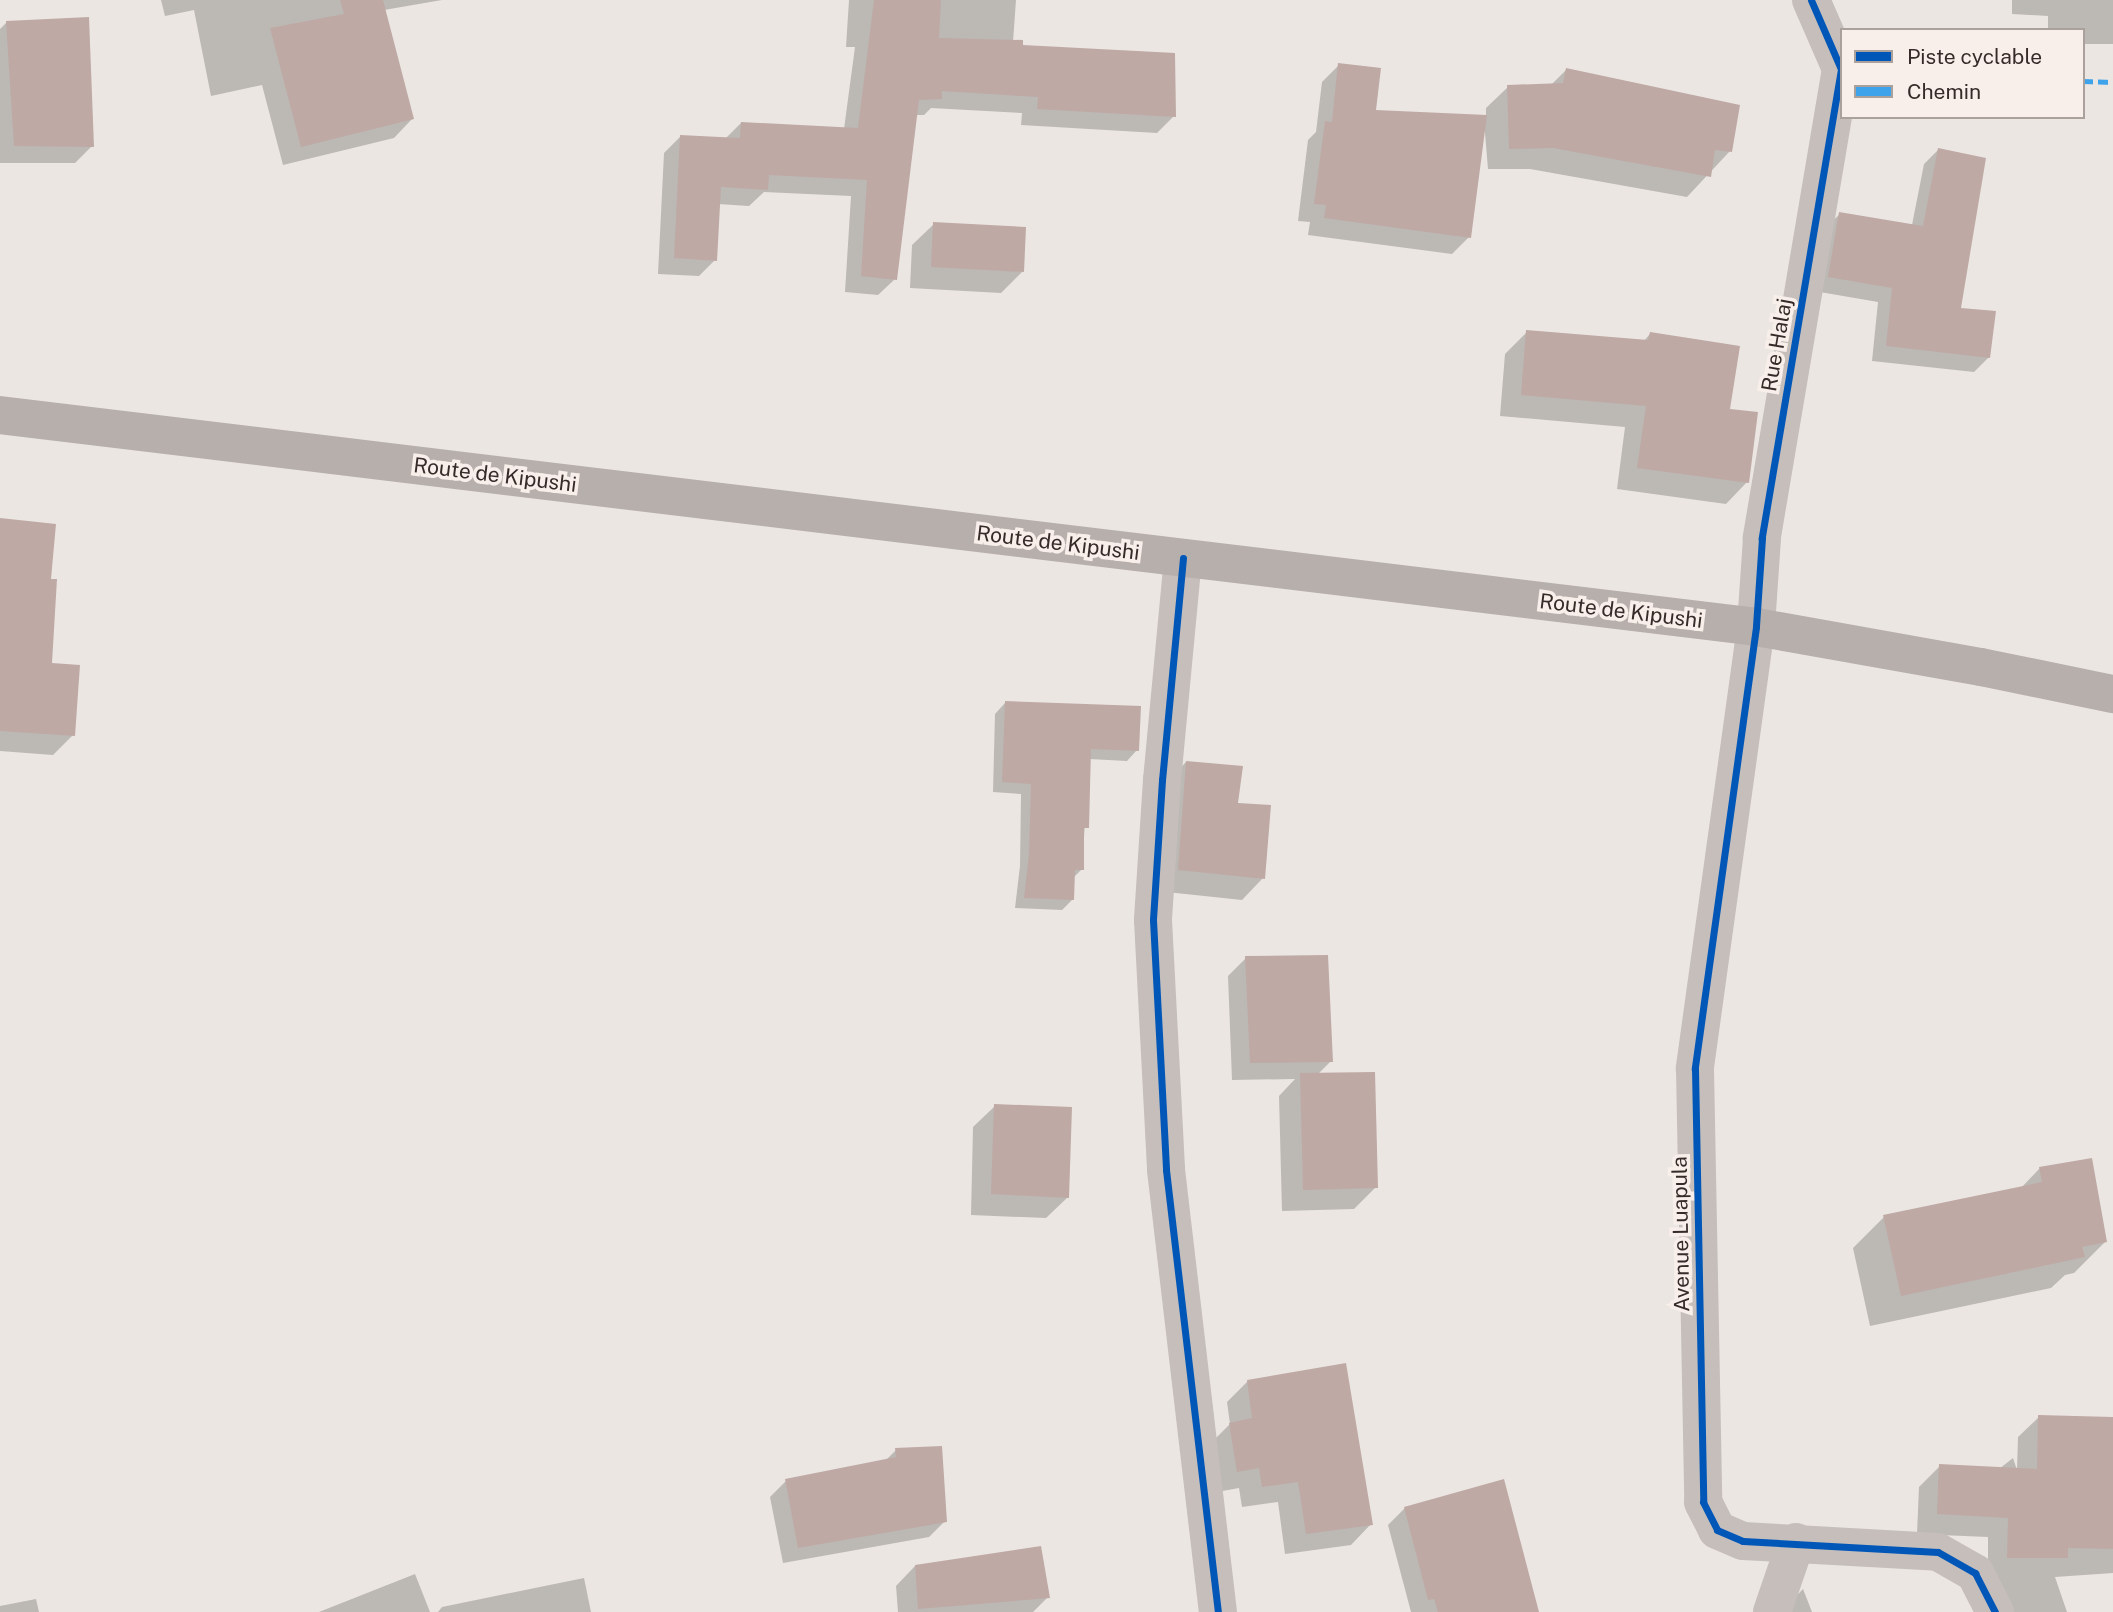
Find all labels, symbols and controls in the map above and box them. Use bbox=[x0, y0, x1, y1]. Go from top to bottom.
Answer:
legend bbox=[1840, 28, 2085, 119]
text: Piste cyclable bbox=[1907, 44, 2042, 69]
text: Chemin bbox=[1907, 79, 1981, 104]
street label: Rue Halaj bbox=[1756, 296, 1798, 394]
street label: Route de Kipushi bbox=[412, 452, 578, 498]
street label: Route de Kipushi bbox=[975, 520, 1141, 566]
street label: Route de Kipushi bbox=[1538, 588, 1704, 634]
street label: Avenue Luapula bbox=[1667, 1156, 1695, 1312]

